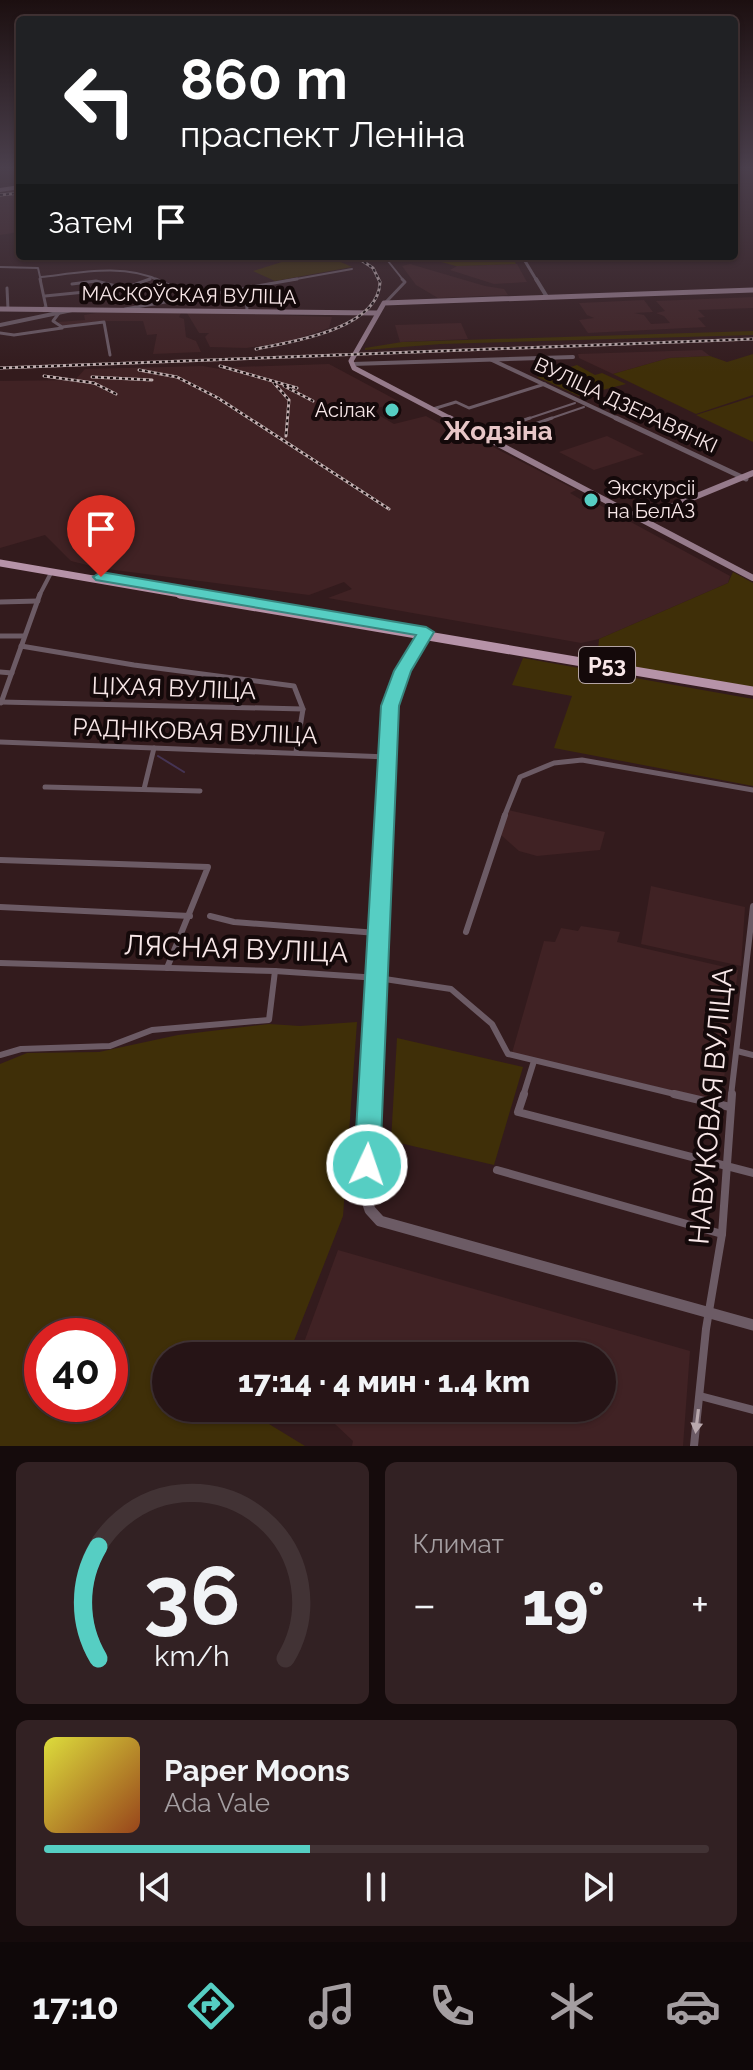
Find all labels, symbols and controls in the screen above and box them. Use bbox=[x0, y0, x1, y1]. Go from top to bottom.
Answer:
text: 860 m bbox=[180, 46, 348, 112]
icon: left bbox=[48, 48, 152, 152]
text: праспект Леніна bbox=[180, 113, 465, 155]
icon: arrive bbox=[149, 200, 193, 244]
text: Затем bbox=[48, 205, 133, 240]
street label: МАСКОЎСКАЯ ВУЛІЦА bbox=[82, 281, 297, 309]
street label: ВУЛІЦА ДЗЕРАВЯНКІ bbox=[531, 352, 721, 458]
place label: Асілак bbox=[315, 398, 376, 422]
marker: Асілак bbox=[383, 401, 401, 419]
district label: Жодзіна bbox=[443, 416, 553, 446]
place label: Экскурсіі на БелАЗ bbox=[607, 476, 695, 523]
marker: Экскурсіі на БелАЗ bbox=[582, 491, 600, 509]
pin bbox=[67, 495, 135, 577]
icon: arrive bbox=[79, 507, 123, 551]
road number: Р53 bbox=[579, 647, 635, 683]
street label: ЦІХАЯ ВУЛІЦА bbox=[91, 671, 257, 705]
street label: РАДНІКОВАЯ ВУЛІЦА bbox=[72, 712, 318, 750]
street label: ЛЯСНАЯ ВУЛІЦА bbox=[123, 929, 349, 969]
street label: НАВУКОВАЯ ВУЛІЦА bbox=[682, 966, 740, 1246]
position arrow bbox=[325, 1123, 409, 1207]
speed limit sign: 40 bbox=[24, 1318, 128, 1422]
text: 17:14 · 4 мин · 1.4 km bbox=[238, 1364, 530, 1399]
one-way arrow bbox=[691, 1409, 704, 1434]
text: Климат bbox=[413, 1529, 504, 1559]
text: 36 bbox=[144, 1547, 241, 1644]
text: 19° bbox=[522, 1569, 605, 1639]
text: − bbox=[413, 1579, 436, 1630]
text: + bbox=[691, 1579, 709, 1630]
text: km/h bbox=[155, 1639, 230, 1673]
text: Paper Moons bbox=[164, 1753, 350, 1788]
text: Ada Vale bbox=[164, 1788, 270, 1818]
icon: previous bbox=[133, 1865, 177, 1909]
icon: pause bbox=[354, 1865, 398, 1909]
icon: next bbox=[576, 1865, 620, 1909]
icon: directions bbox=[183, 1978, 239, 2034]
icon: music bbox=[304, 1978, 360, 2034]
icon: phone bbox=[424, 1978, 480, 2034]
icon: climate bbox=[544, 1978, 600, 2034]
icon: car bbox=[665, 1978, 721, 2034]
text: 17:10 bbox=[32, 1985, 119, 2027]

